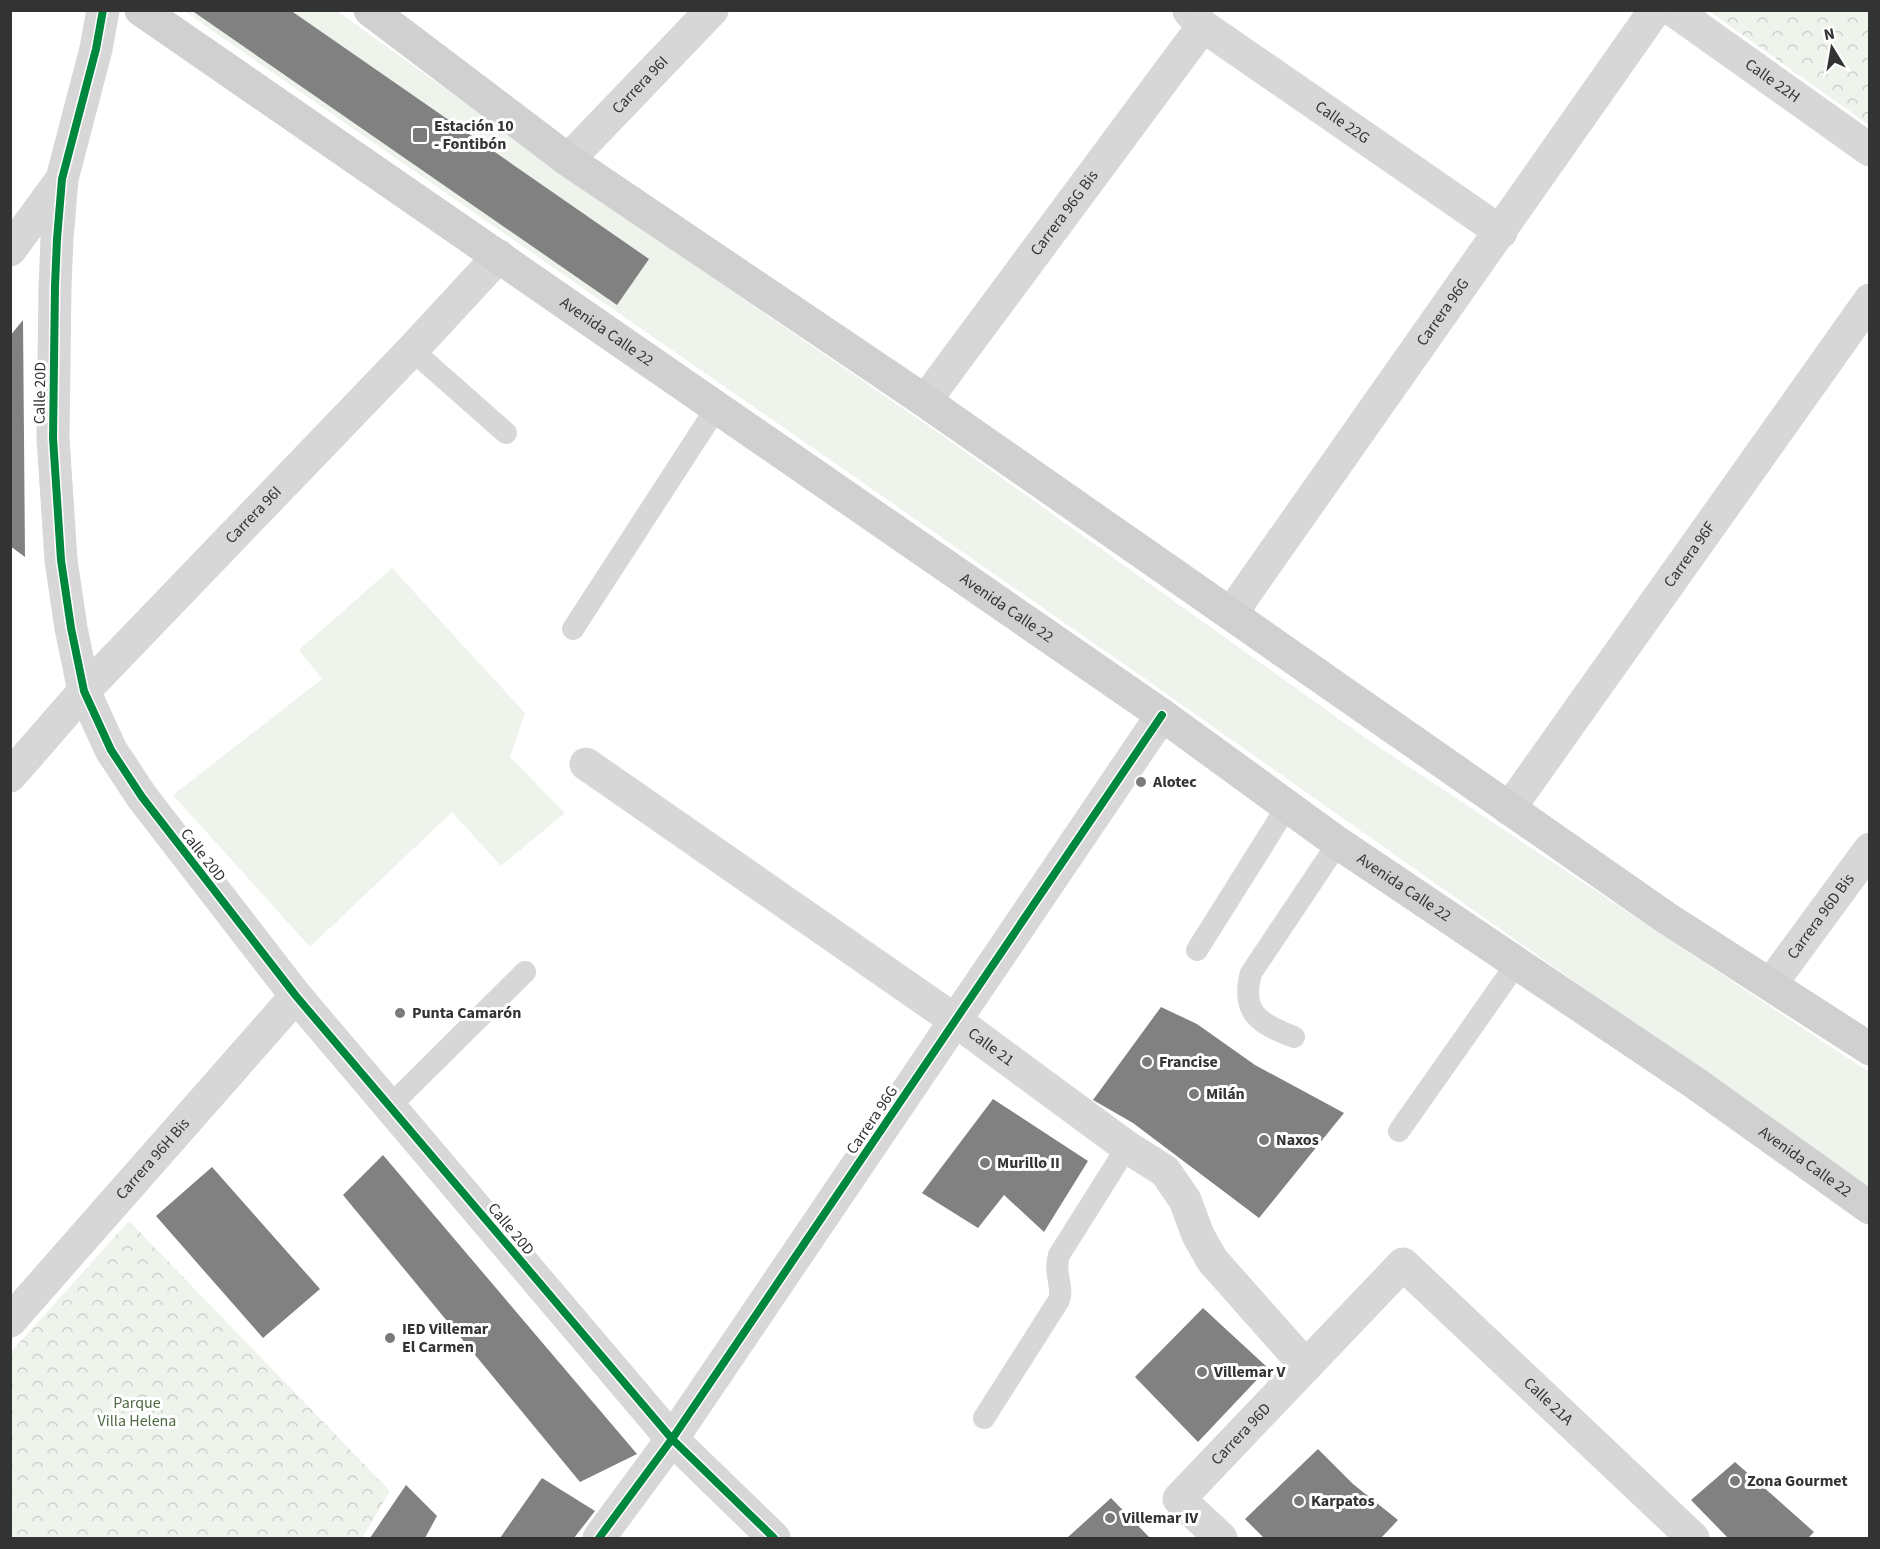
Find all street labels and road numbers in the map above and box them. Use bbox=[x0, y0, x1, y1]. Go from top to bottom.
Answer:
street label: Carrera 96I bbox=[607, 51, 673, 119]
street label: Calle 22H bbox=[1740, 53, 1804, 108]
street label: Calle 22G bbox=[1311, 96, 1374, 149]
street label: Carrera 96G Bis bbox=[1025, 165, 1104, 260]
street label: Carrera 96G bbox=[1411, 274, 1474, 351]
street label: Avenida Calle 22 bbox=[556, 292, 658, 372]
street label: Calle 20D bbox=[28, 362, 52, 424]
street label: Carrera 96I bbox=[220, 481, 286, 549]
street label: Carrera 96F bbox=[1658, 517, 1721, 592]
street label: Avenida Calle 22 bbox=[955, 568, 1058, 648]
street label: Calle 20D bbox=[175, 824, 231, 886]
street label: Avenida Calle 22 bbox=[1353, 848, 1456, 927]
street label: Carrera 96D Bis bbox=[1782, 869, 1860, 964]
street label: Calle 21 bbox=[963, 1022, 1019, 1071]
street label: Carrera 96G bbox=[841, 1081, 903, 1159]
street label: Carrera 96H Bis bbox=[111, 1113, 195, 1204]
street label: Avenida Calle 22 bbox=[1754, 1121, 1856, 1202]
street label: Calle 20D bbox=[483, 1198, 540, 1260]
street label: Calle 21A bbox=[1519, 1372, 1578, 1431]
street label: Carrera 96D bbox=[1206, 1398, 1276, 1470]

